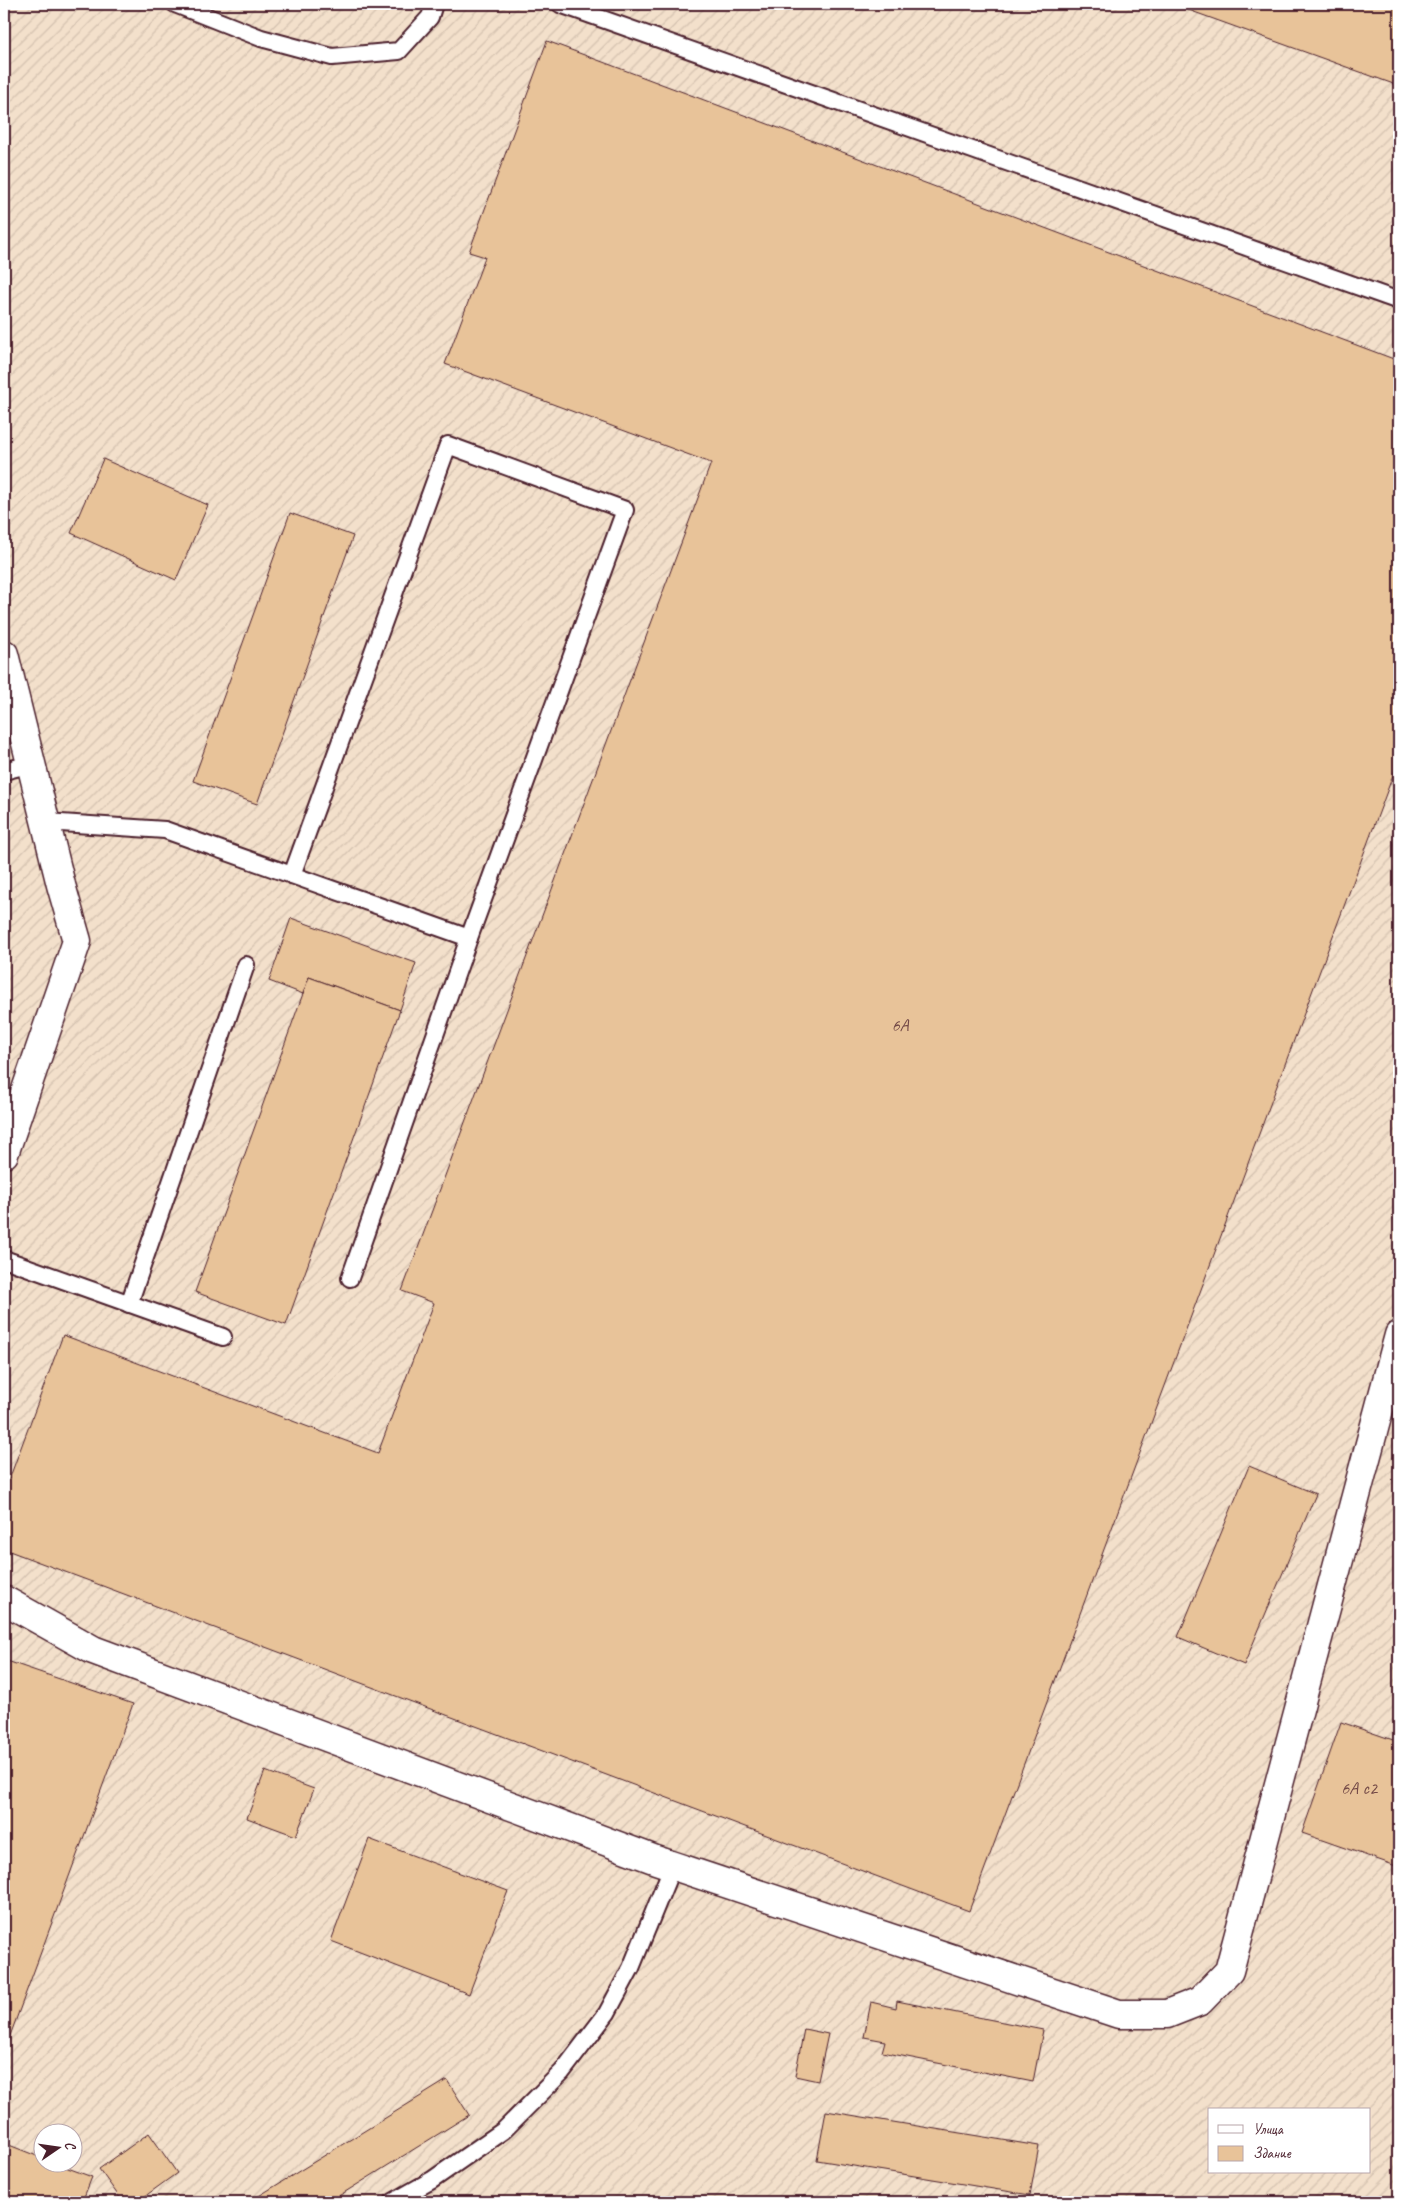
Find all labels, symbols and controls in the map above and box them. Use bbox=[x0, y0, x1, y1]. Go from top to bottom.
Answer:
house number: 6А bbox=[891, 1014, 910, 1036]
house number: 6А с2 bbox=[1341, 1777, 1379, 1799]
legend bbox=[1208, 2108, 1370, 2174]
text: Улица bbox=[1253, 2120, 1284, 2139]
north arrow bbox=[32, 2124, 82, 2174]
text: С bbox=[61, 2140, 80, 2153]
text: Здание bbox=[1253, 2144, 1292, 2163]

